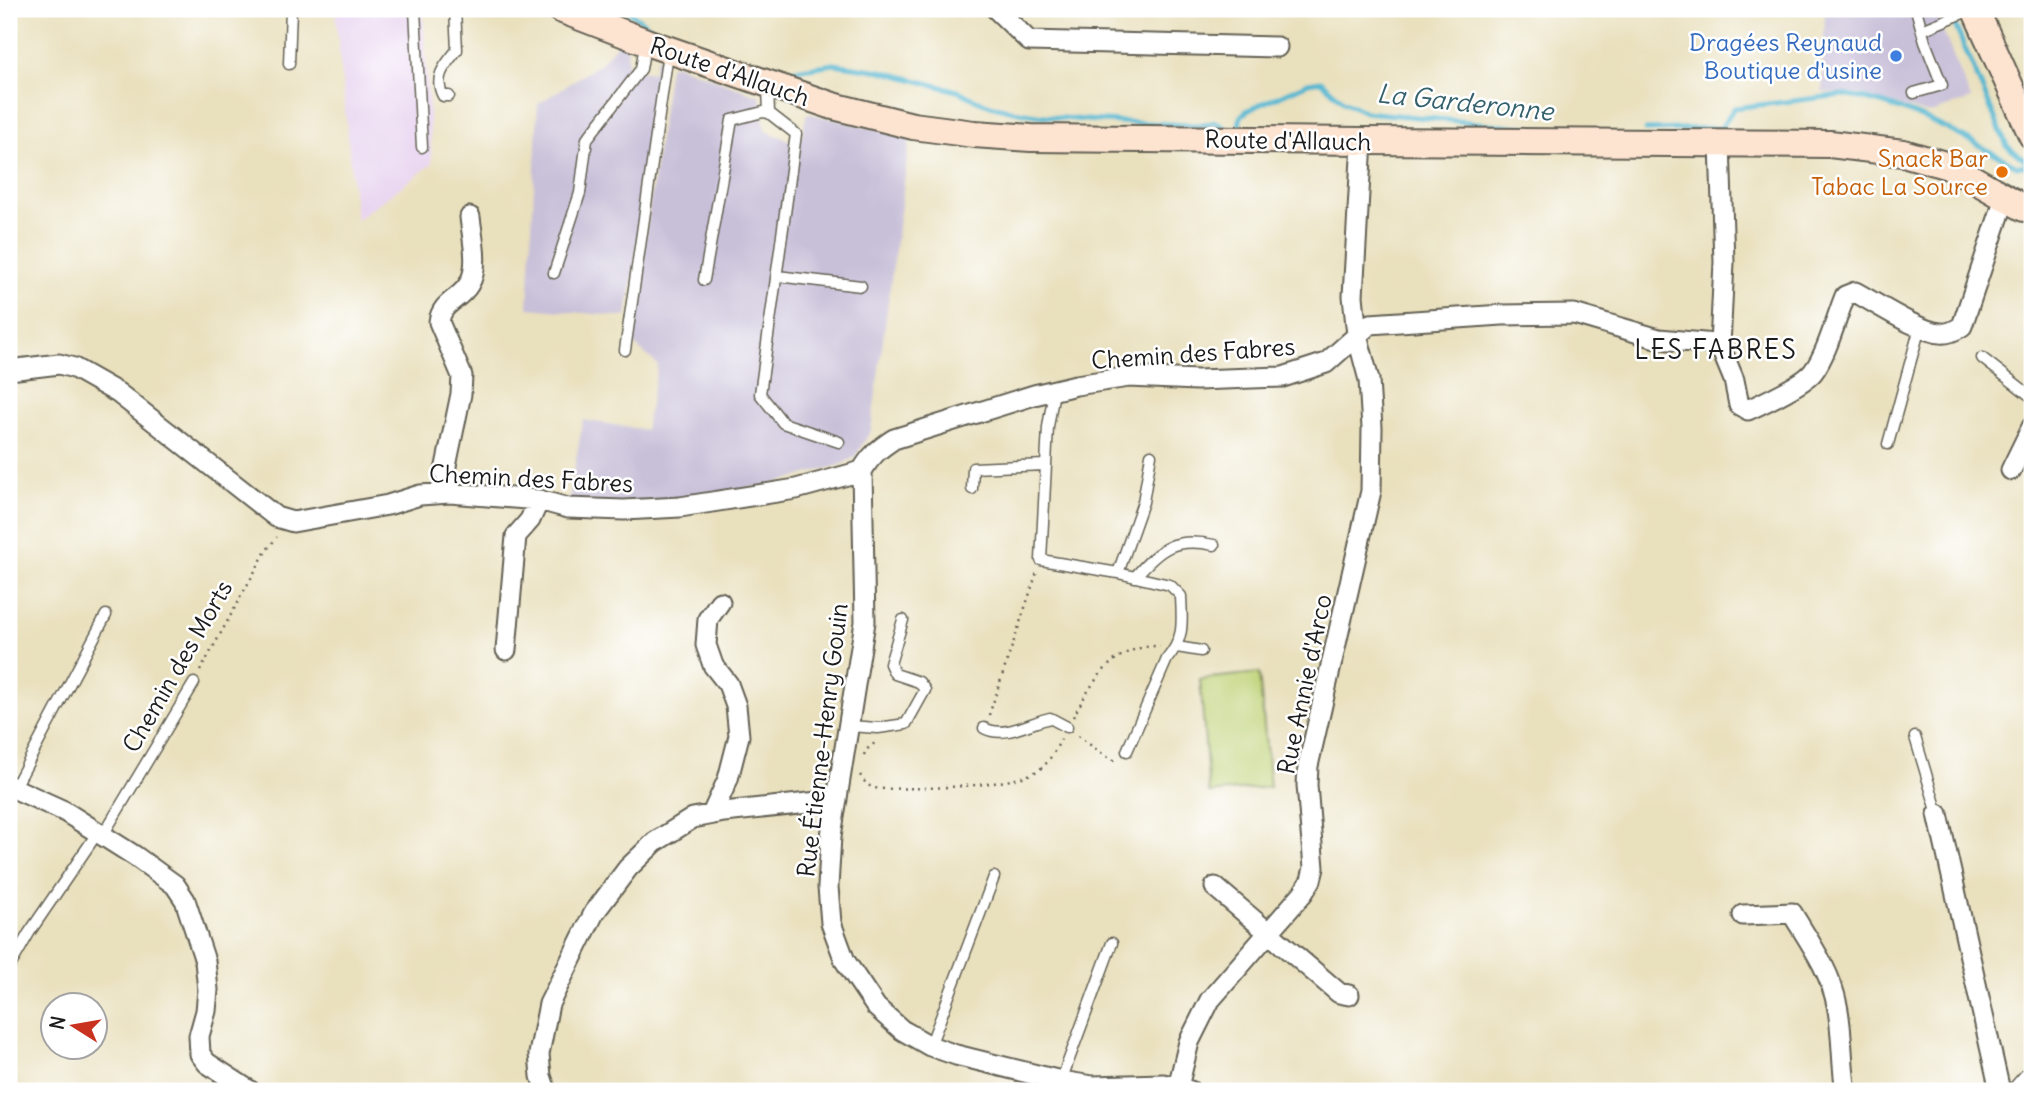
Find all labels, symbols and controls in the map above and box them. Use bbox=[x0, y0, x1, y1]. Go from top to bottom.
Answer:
place label: Dragées Reynaud Boutique d'usine bbox=[1689, 27, 1882, 85]
street label: Route d'Allauch bbox=[646, 30, 814, 112]
marker: Dragées Reynaud Boutique d'usine bbox=[1888, 48, 1904, 64]
water label: La Garderonne bbox=[1375, 76, 1557, 128]
street label: Route d'Allauch bbox=[1204, 124, 1372, 156]
place label: Snack Bar Tabac La Source bbox=[1811, 143, 1988, 201]
marker: Snack Bar Tabac La Source bbox=[1994, 164, 2010, 180]
street label: Chemin des Fabres bbox=[1090, 331, 1296, 375]
district label: LES FABRES bbox=[1634, 333, 1798, 366]
street label: Chemin des Fabres bbox=[428, 458, 634, 498]
street label: Chemin des Morts bbox=[116, 575, 238, 757]
street label: Rue Annie d'Arco bbox=[1270, 591, 1338, 777]
street label: Rue Étienne-Henry Gouin bbox=[790, 601, 854, 879]
north arrow bbox=[38, 992, 108, 1062]
text: N bbox=[44, 1014, 70, 1031]

